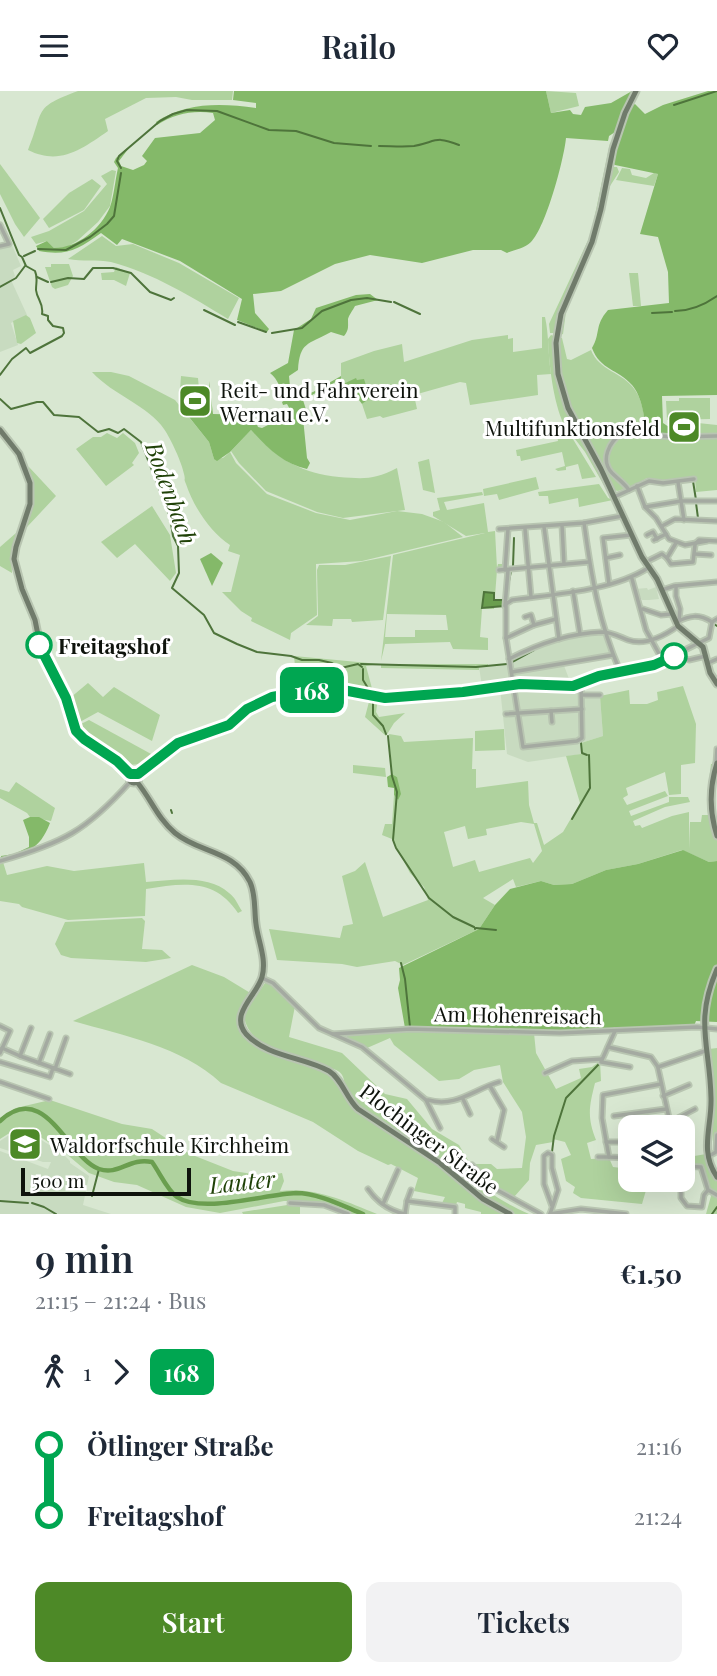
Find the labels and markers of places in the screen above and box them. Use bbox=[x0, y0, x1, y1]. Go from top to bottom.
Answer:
place label: Reit- und Fahrverein Wernau e.V. bbox=[219, 375, 419, 427]
sports icon: Reit- und Fahrverein Wernau e.V. bbox=[176, 382, 214, 420]
sports icon: Multifunktionsfeld bbox=[665, 408, 703, 446]
place label: Multifunktionsfeld bbox=[485, 413, 660, 441]
place label: Freitagshof bbox=[58, 631, 171, 659]
marker: Freitagshof bbox=[26, 632, 52, 658]
unlabelled marker bbox=[661, 643, 687, 669]
school or university icon: Waldorfschule Kirchheim bbox=[6, 1125, 44, 1163]
place label: Waldorfschule Kirchheim bbox=[49, 1130, 289, 1158]

